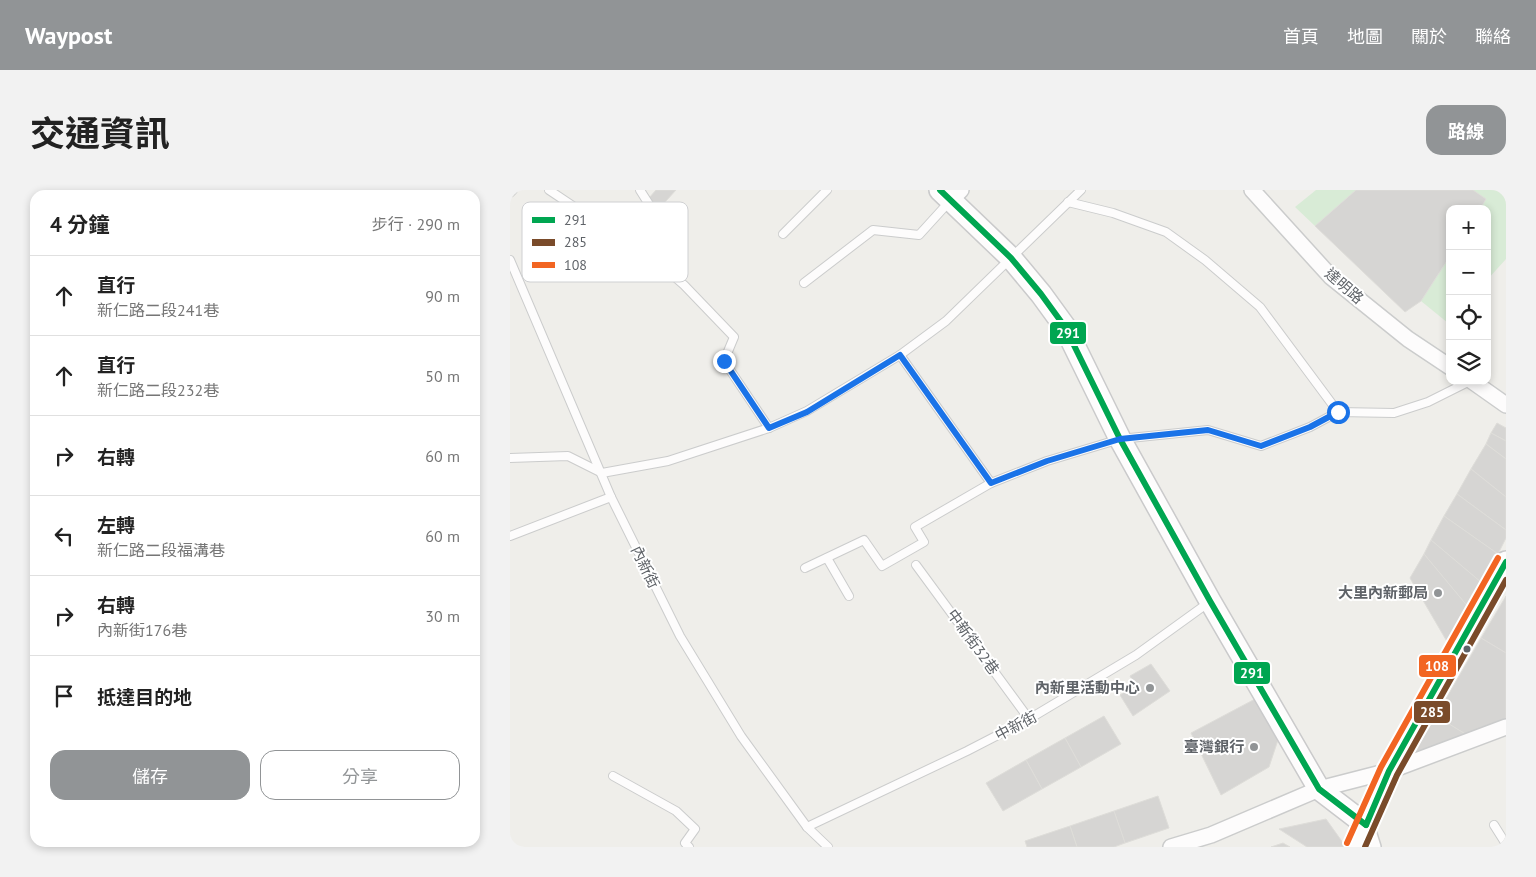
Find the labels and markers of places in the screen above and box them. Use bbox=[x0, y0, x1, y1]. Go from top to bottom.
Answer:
place label: 大里內新郵局 bbox=[1338, 583, 1428, 602]
marker: 大里內新郵局 bbox=[1432, 587, 1444, 599]
unlabelled marker bbox=[1462, 644, 1472, 654]
place label: 內新里活動中心 bbox=[1035, 678, 1140, 697]
marker: 內新里活動中心 bbox=[1144, 682, 1156, 694]
place label: 臺灣銀行 bbox=[1184, 737, 1244, 756]
marker: 臺灣銀行 bbox=[1248, 741, 1260, 753]

